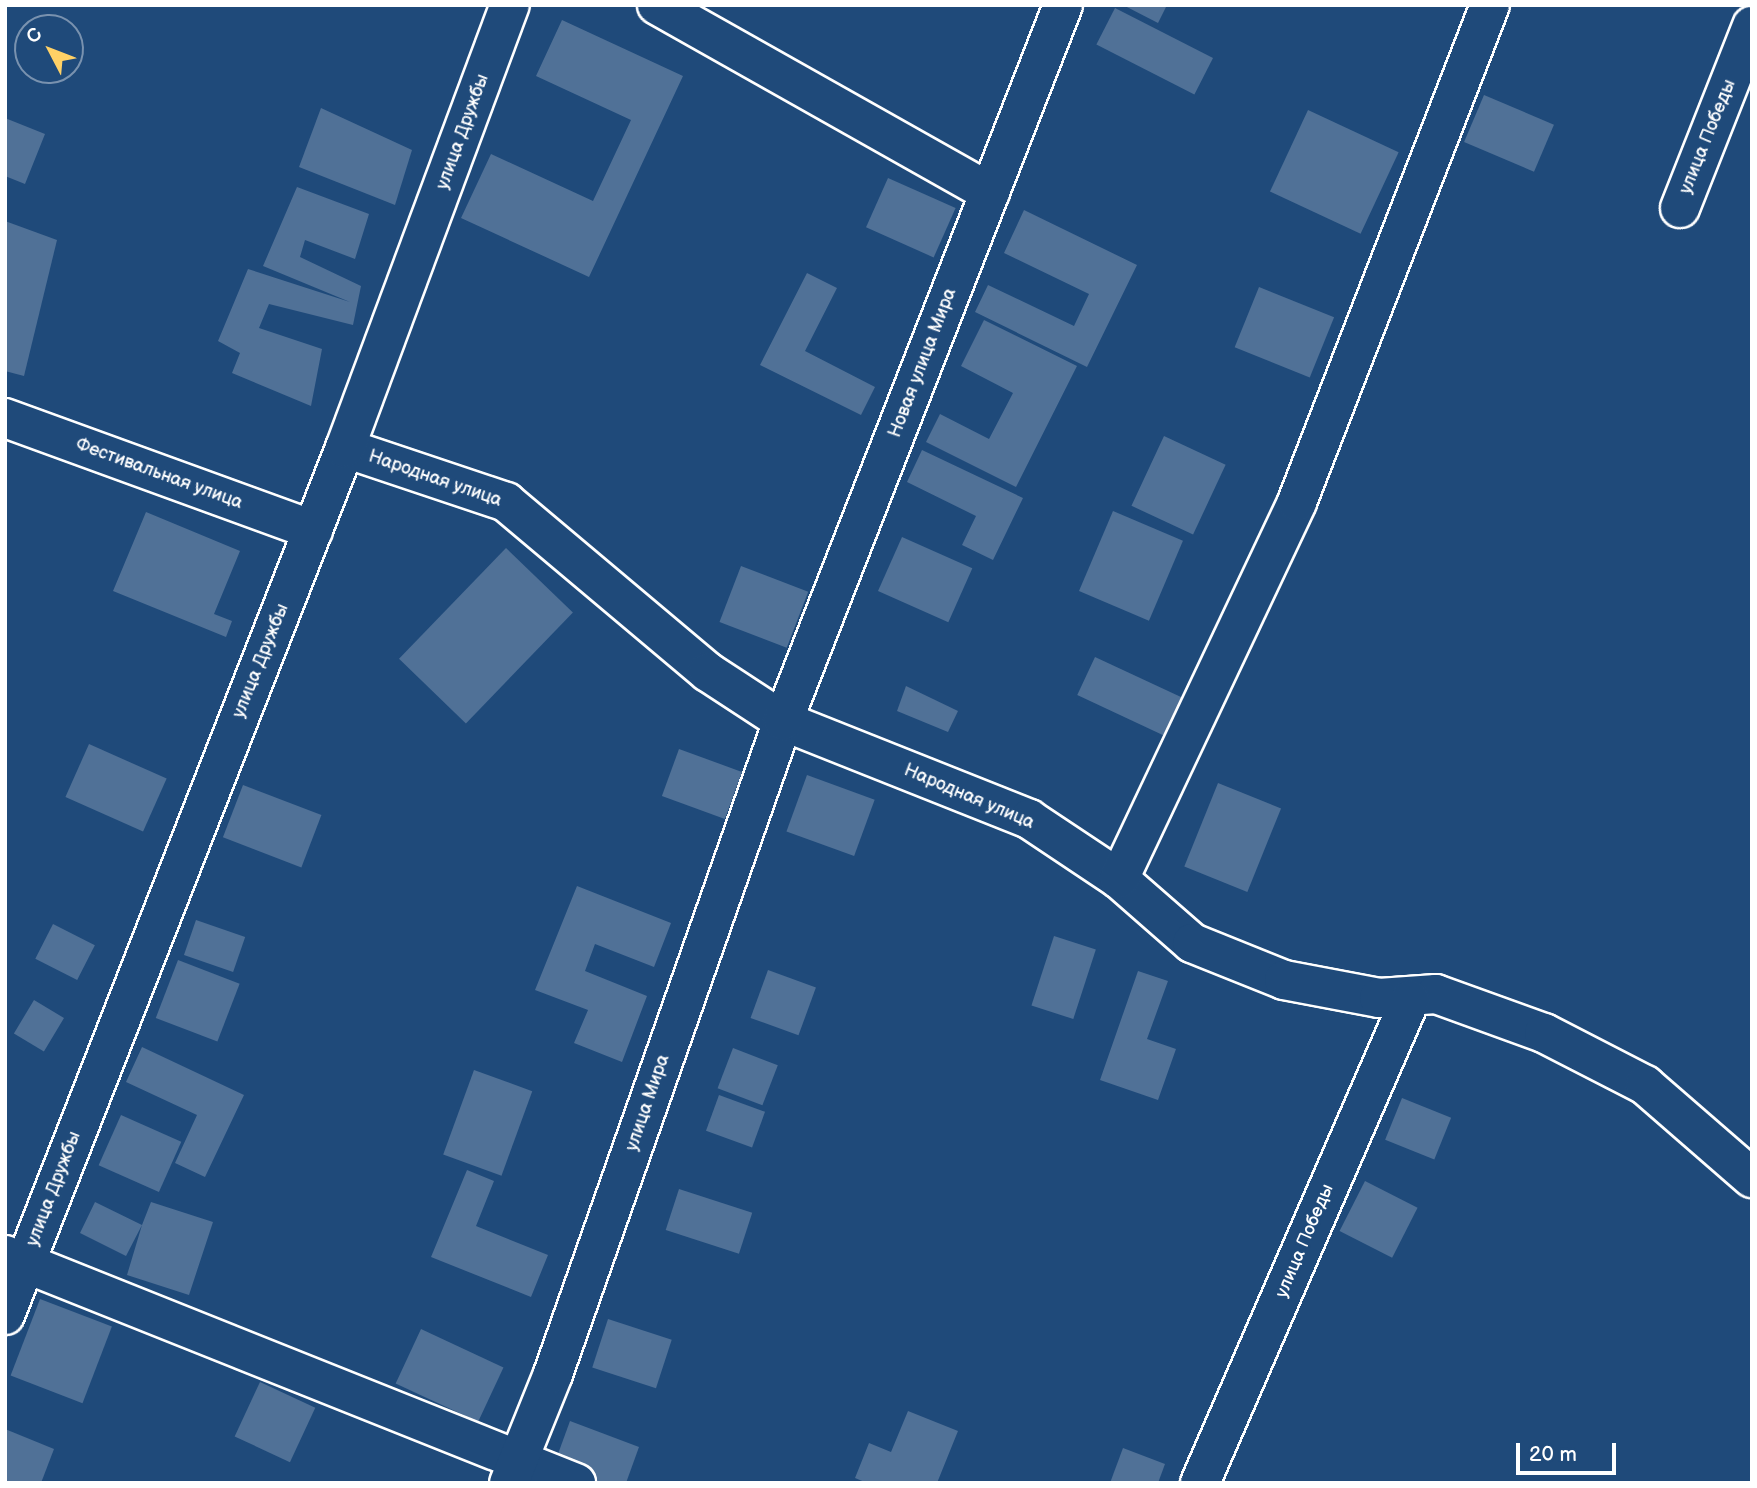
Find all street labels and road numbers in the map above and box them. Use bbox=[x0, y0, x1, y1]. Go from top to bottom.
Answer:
street label: улица Дружбы bbox=[432, 71, 494, 193]
street label: улица Победы bbox=[1675, 77, 1741, 197]
street label: Новая улица Мира bbox=[885, 285, 961, 441]
street label: Фестивальная улица bbox=[73, 434, 245, 514]
street label: Народная улица bbox=[366, 446, 504, 512]
street label: улица Дружбы bbox=[228, 601, 294, 721]
street label: Народная улица bbox=[901, 760, 1037, 834]
street label: улица Мира bbox=[621, 1052, 675, 1154]
street label: улица Дружбы bbox=[22, 1129, 86, 1249]
street label: улица Победы bbox=[1271, 1181, 1339, 1301]

